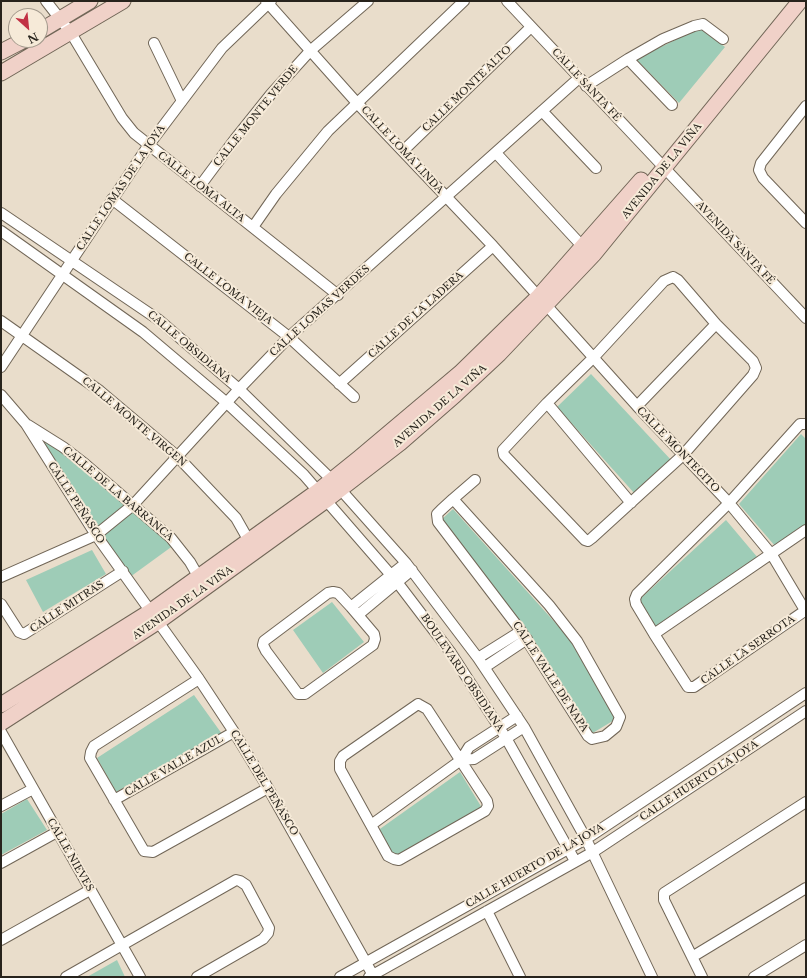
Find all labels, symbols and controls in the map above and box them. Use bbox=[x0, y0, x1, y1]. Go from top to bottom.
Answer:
north arrow bbox=[8, 8, 48, 48]
text: N bbox=[25, 29, 41, 46]
street label: CALLE MONTE ALTO bbox=[420, 43, 514, 135]
street label: CALLE SANTA FÉ bbox=[549, 46, 623, 124]
street label: CALLE MONTE VERDE bbox=[211, 63, 301, 169]
street label: CALLE LOMA LINDA bbox=[358, 104, 446, 196]
street label: AVENIDA DE LA VIÑA bbox=[620, 121, 704, 221]
street label: CALLE LOMAS DE LA JOYA bbox=[74, 123, 168, 253]
street label: CALLE LOMA ALTA bbox=[155, 149, 247, 225]
street label: AVENIDA SANTA FÉ bbox=[693, 199, 777, 287]
street label: CALLE LOMA VIEJA bbox=[181, 251, 275, 327]
street label: CALLE LOMAS VERDES bbox=[268, 263, 372, 359]
street label: CALLE DE LA LADERA bbox=[366, 269, 466, 361]
street label: CALLE OBSIDIANA bbox=[145, 309, 233, 385]
street label: AVENIDA DE LA VIÑA bbox=[391, 362, 489, 450]
street label: CALLE MONTE VIRGEN bbox=[79, 375, 189, 469]
street label: CALLE MONTECITO bbox=[634, 405, 722, 495]
street label: CALLE DE LA BARRANCA bbox=[60, 444, 176, 544]
street label: CALLE PEÑASCO bbox=[45, 460, 107, 546]
street label: AVENIDA DE LA VIÑA bbox=[131, 564, 235, 642]
street label: CALLE MITRAS bbox=[28, 579, 106, 635]
street label: BOULEVARD OBSIDIANA bbox=[418, 612, 506, 734]
street label: CALLE LA SERROTA bbox=[699, 613, 797, 687]
street label: CALLE VALLE DE NAPA bbox=[510, 619, 590, 735]
street label: CALLE DEL PEÑASCO bbox=[228, 728, 300, 838]
street label: CALLE VALLE AZUL bbox=[123, 733, 225, 799]
street label: CALLE HUERTO LA JOYA bbox=[638, 738, 760, 824]
street label: CALLE NIEVES bbox=[44, 816, 96, 894]
street label: CALLE HUERTO DE LA JOYA bbox=[464, 821, 606, 911]

